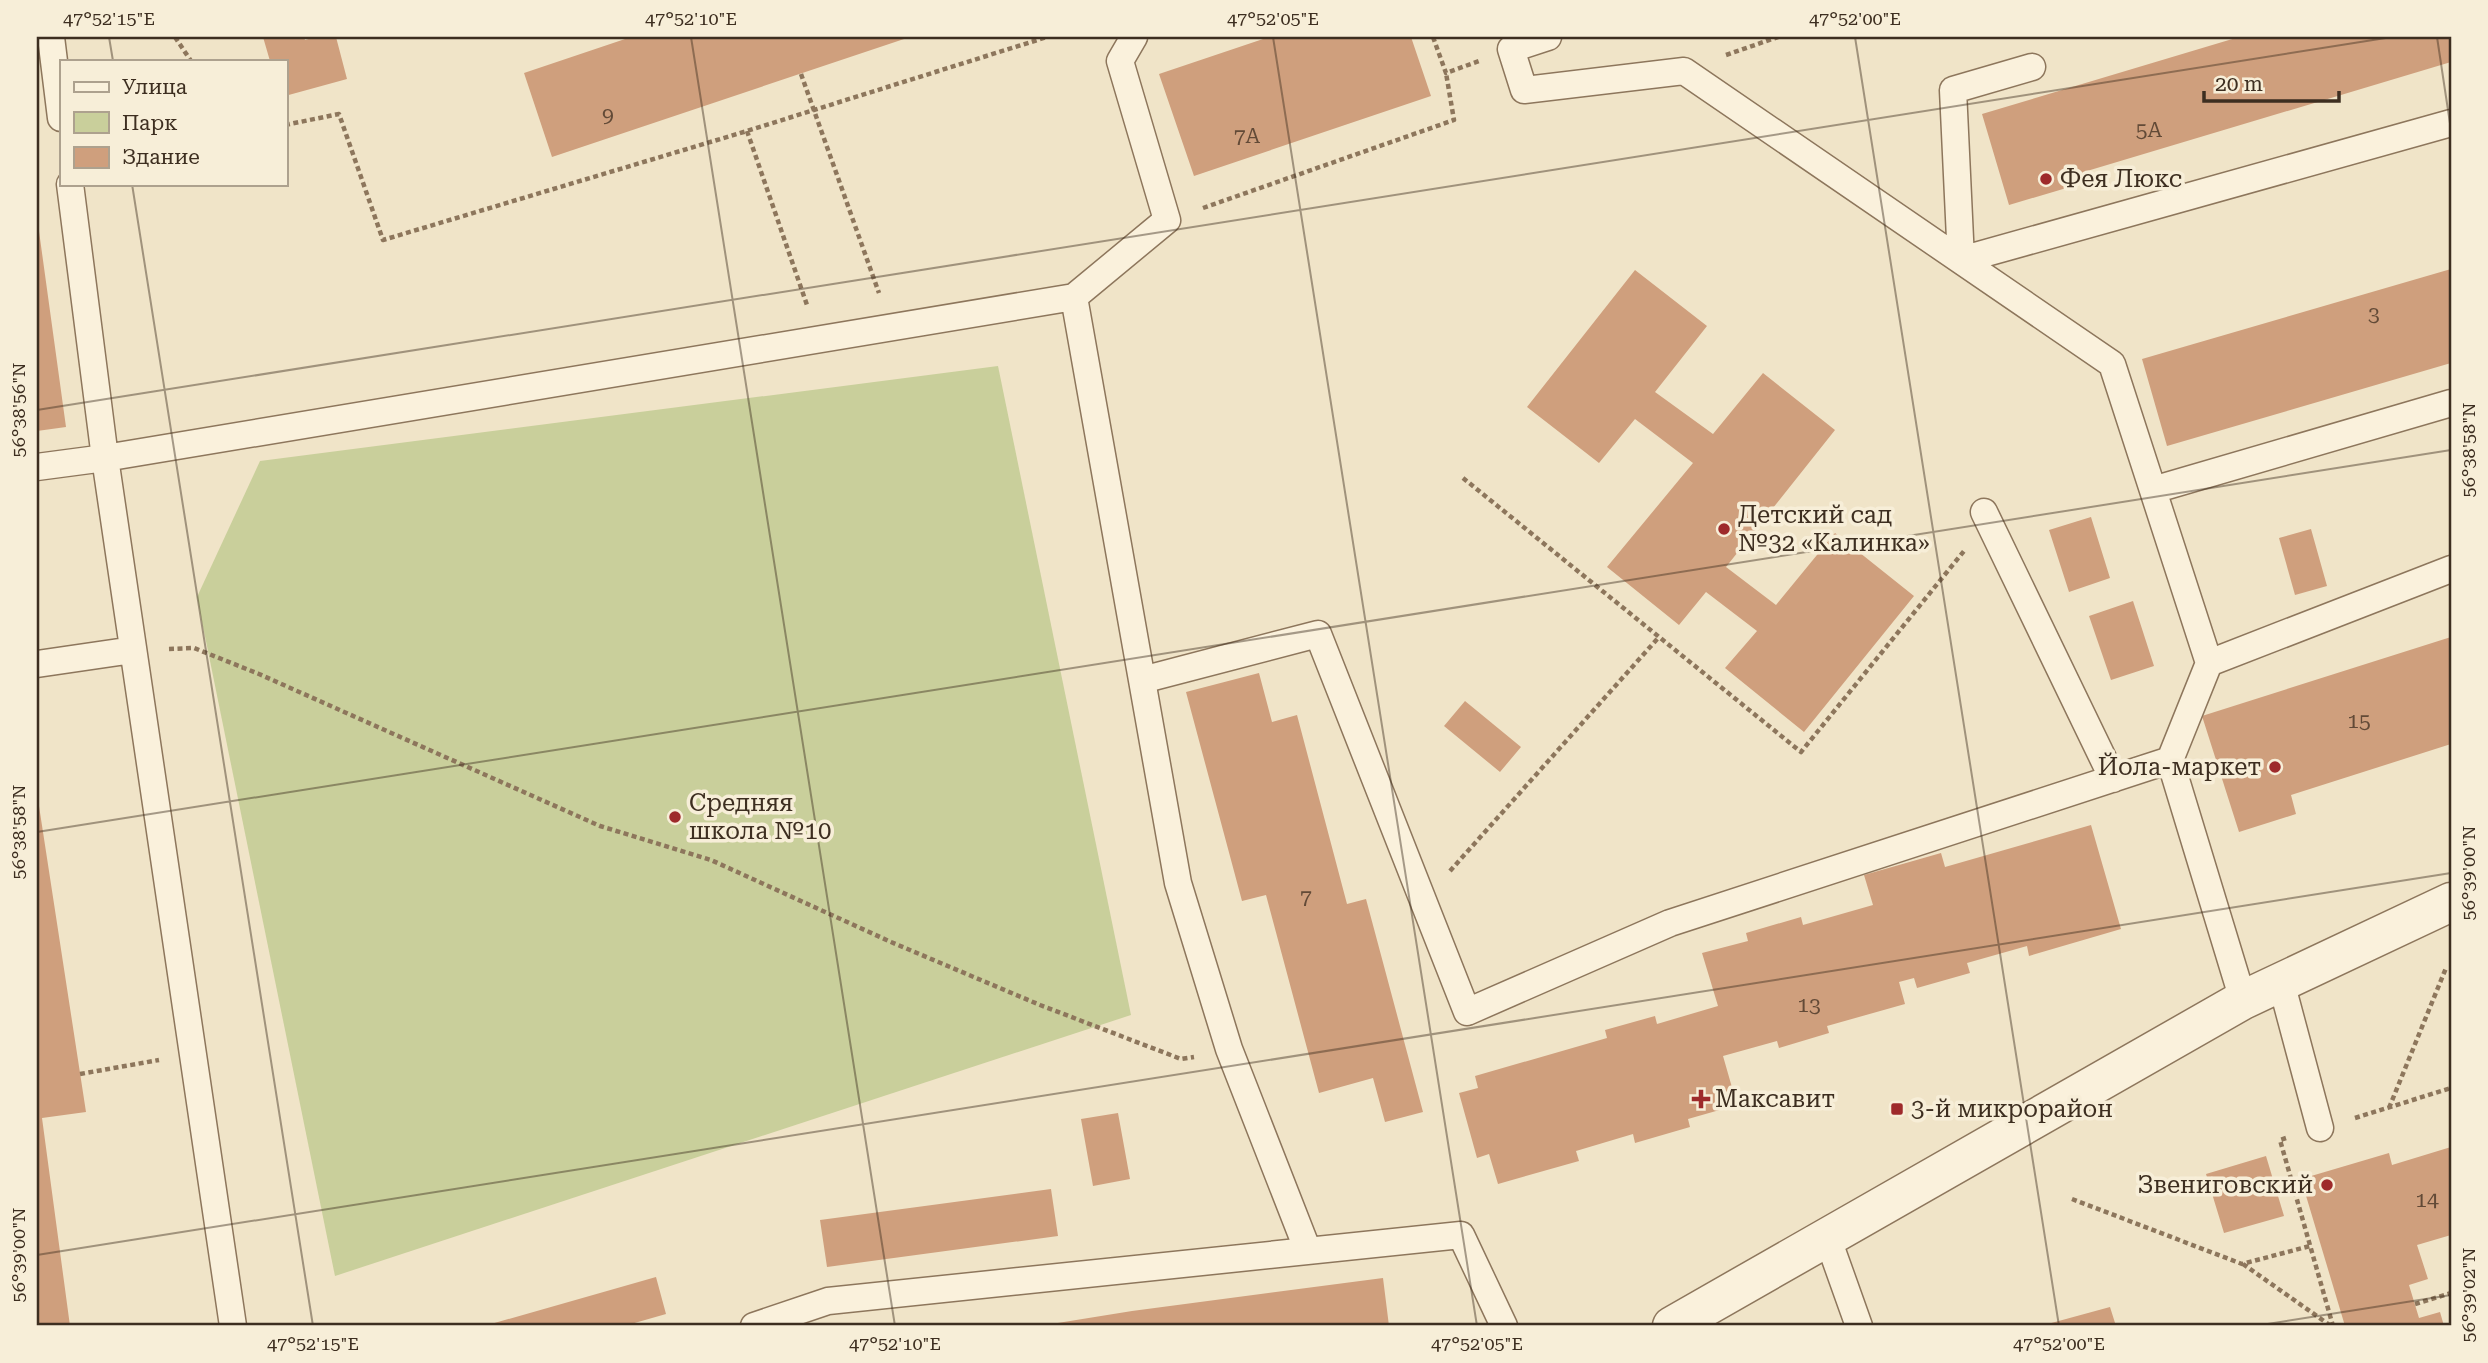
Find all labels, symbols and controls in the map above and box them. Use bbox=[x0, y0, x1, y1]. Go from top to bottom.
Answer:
text: 47°52'15"E bbox=[63, 8, 155, 29]
text: 47°52'10"E bbox=[645, 8, 737, 29]
text: 47°52'05"E bbox=[1227, 8, 1319, 29]
text: 47°52'00"E bbox=[1809, 8, 1901, 29]
legend bbox=[60, 60, 287, 186]
scale bar bbox=[2204, 60, 2339, 104]
text: 20 m bbox=[2215, 72, 2263, 96]
text: Улица bbox=[122, 75, 188, 99]
house number: 9 bbox=[602, 103, 614, 127]
text: Парк bbox=[122, 111, 178, 135]
house number: 5А bbox=[2136, 118, 2163, 142]
house number: 7А bbox=[1234, 124, 1261, 148]
text: Здание bbox=[122, 145, 200, 169]
place label: Фея Люкс bbox=[2060, 165, 2182, 193]
marker: Фея Люкс bbox=[2038, 171, 2054, 187]
house number: 3 bbox=[2368, 302, 2380, 326]
text: 56°38'56"N bbox=[8, 363, 29, 457]
text: 56°38'58"N bbox=[2458, 403, 2479, 497]
place label: Детский сад №32 «Калинка» bbox=[1738, 501, 1930, 557]
marker: Детский сад №32 «Калинка» bbox=[1716, 521, 1732, 537]
house number: 15 bbox=[2347, 709, 2371, 733]
place label: Йола-маркет bbox=[2098, 752, 2261, 781]
marker: Йола-маркет bbox=[2267, 759, 2283, 775]
text: 56°38'58"N bbox=[8, 785, 29, 879]
place label: Средняя школа №10 bbox=[689, 789, 831, 845]
marker: Средняя школа №10 bbox=[667, 809, 683, 825]
text: 56°39'00"N bbox=[2458, 826, 2479, 920]
house number: 7 bbox=[1300, 885, 1312, 909]
house number: 13 bbox=[1797, 993, 1821, 1017]
place label: Максавит bbox=[1715, 1085, 1835, 1113]
marker: Максавит bbox=[1693, 1091, 1709, 1107]
place label: 3-й микрорайон bbox=[1911, 1095, 2113, 1123]
marker: 3-й микрорайон bbox=[1889, 1101, 1905, 1117]
place label: Звениговский bbox=[2137, 1171, 2313, 1199]
marker: Звениговский bbox=[2319, 1177, 2335, 1193]
house number: 14 bbox=[2415, 1188, 2439, 1212]
text: 56°39'00"N bbox=[8, 1208, 29, 1302]
text: 56°39'02"N bbox=[2458, 1248, 2479, 1342]
text: 47°52'15"E bbox=[267, 1333, 359, 1354]
text: 47°52'10"E bbox=[849, 1333, 941, 1354]
text: 47°52'05"E bbox=[1431, 1333, 1523, 1354]
text: 47°52'00"E bbox=[2013, 1333, 2105, 1354]

